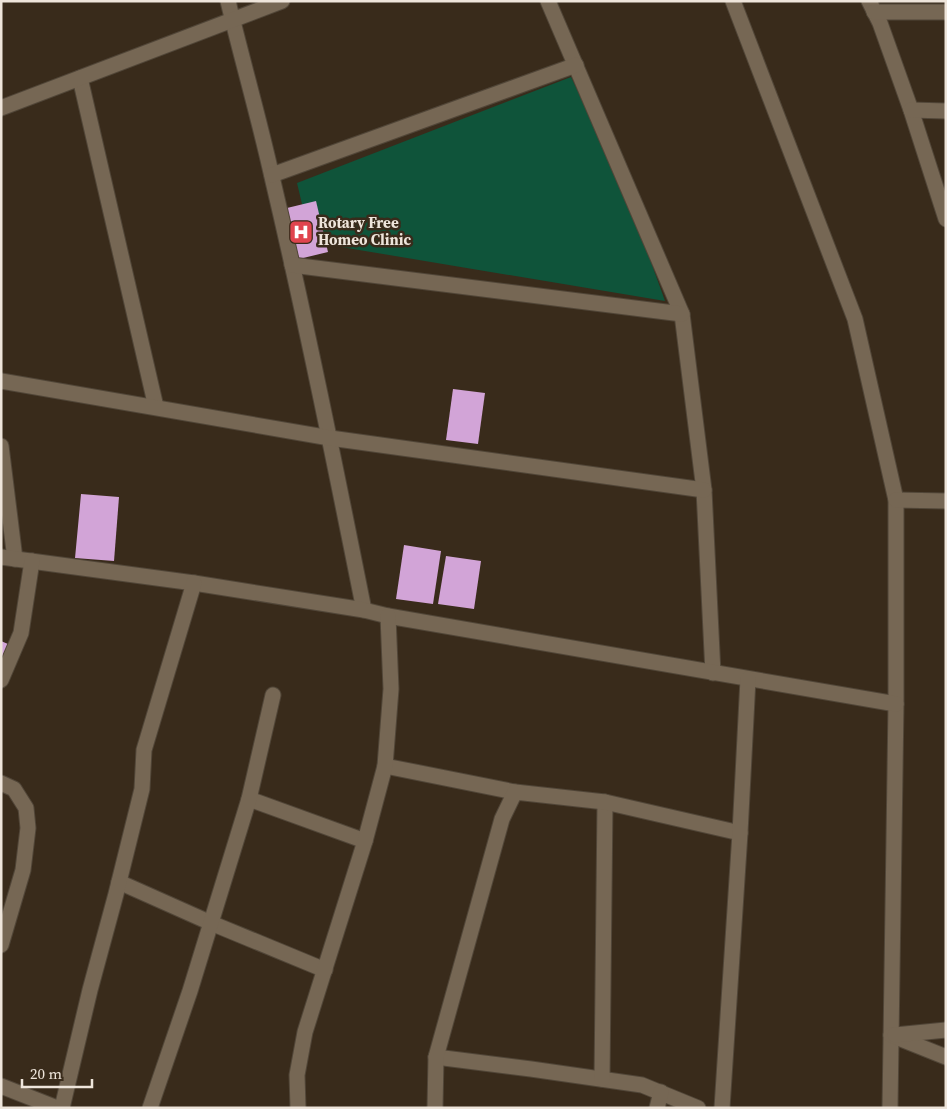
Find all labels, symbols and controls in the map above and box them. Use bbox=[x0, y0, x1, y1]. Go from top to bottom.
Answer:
place label: Rotary Free Homeo Clinic bbox=[318, 212, 412, 250]
hospital icon: Rotary Free Homeo Clinic bbox=[288, 219, 314, 245]
scale bar bbox=[22, 1056, 92, 1088]
text: 20 m bbox=[30, 1063, 62, 1084]

